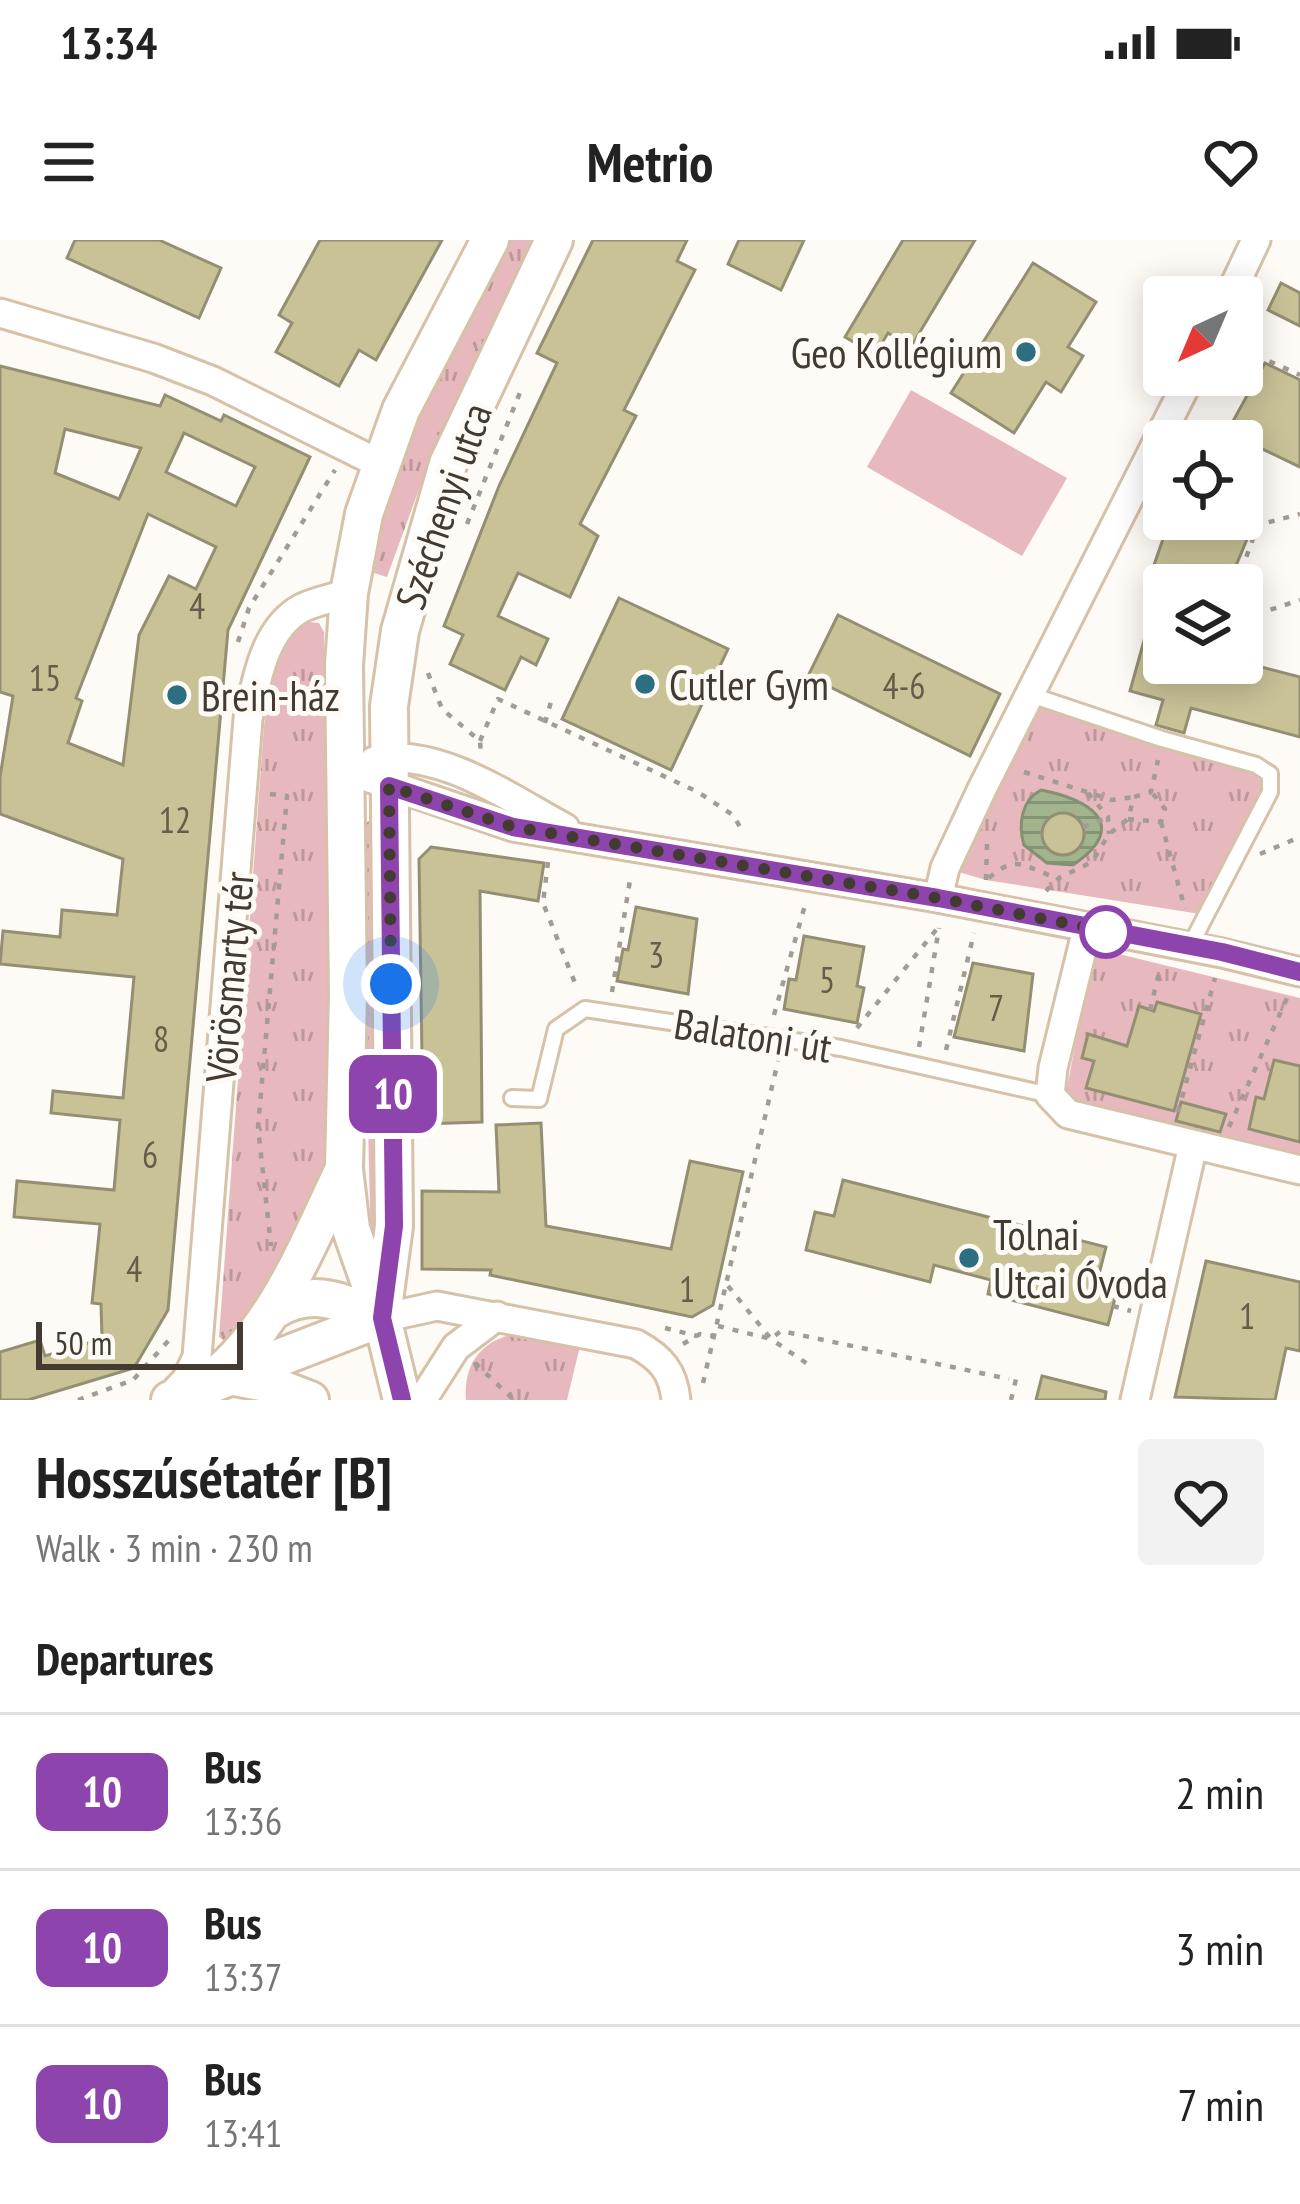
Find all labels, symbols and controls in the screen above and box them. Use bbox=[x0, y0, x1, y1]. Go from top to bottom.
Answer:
text: 13:34 bbox=[60, 13, 157, 71]
text: Metrio bbox=[587, 127, 713, 197]
icon: menu bbox=[36, 129, 102, 195]
icon: heart bbox=[1198, 129, 1264, 195]
north arrow bbox=[1143, 276, 1263, 396]
map controls bbox=[1143, 276, 1263, 684]
place label: Geo Kollégium bbox=[791, 325, 1002, 380]
marker: Geo Kollégium bbox=[1013, 339, 1039, 365]
street label: Széchenyi utca bbox=[382, 396, 504, 616]
button: locate bbox=[1143, 420, 1263, 540]
button: layers bbox=[1143, 564, 1263, 684]
house number: 4 bbox=[189, 582, 205, 629]
house number: 15 bbox=[29, 654, 61, 701]
place label: Cutler Gym bbox=[669, 657, 829, 712]
house number: 4-6 bbox=[883, 662, 925, 709]
place label: Brein-ház bbox=[201, 668, 340, 723]
marker: Cutler Gym bbox=[632, 671, 658, 697]
marker: Brein-ház bbox=[164, 682, 190, 708]
house number: 12 bbox=[159, 796, 191, 843]
street label: Vörösmarty tér bbox=[192, 869, 266, 1086]
unlabelled marker bbox=[1081, 907, 1131, 957]
house number: 3 bbox=[648, 931, 664, 978]
your location bbox=[361, 954, 421, 1014]
house number: 5 bbox=[819, 956, 835, 1003]
house number: 7 bbox=[988, 984, 1004, 1031]
street label: Balatoni út bbox=[670, 995, 836, 1075]
house number: 8 bbox=[153, 1015, 169, 1062]
line badge: 10 bbox=[339, 1055, 447, 1133]
text: 10 bbox=[373, 1066, 413, 1121]
house number: 6 bbox=[142, 1131, 158, 1178]
place label: Tolnai Utcai Óvoda bbox=[993, 1207, 1168, 1310]
house number: 4 bbox=[126, 1245, 142, 1292]
marker: Tolnai Utcai Óvoda bbox=[956, 1245, 982, 1271]
house number: 1 bbox=[679, 1265, 695, 1312]
house number: 1 bbox=[1239, 1292, 1255, 1339]
scale bar bbox=[36, 1316, 243, 1369]
text: 50 m bbox=[54, 1321, 112, 1364]
button: heart bbox=[1138, 1439, 1264, 1565]
text: Hosszúsétatér [B] bbox=[36, 1440, 392, 1514]
text: Walk · 3 min · 230 m bbox=[36, 1522, 313, 1573]
text: Departures bbox=[36, 1629, 214, 1687]
text: Bus bbox=[204, 1737, 262, 1795]
text: 2 min bbox=[1175, 1763, 1264, 1821]
text: 10 bbox=[82, 1764, 122, 1819]
text: 13:36 bbox=[204, 1795, 282, 1846]
text: Bus bbox=[204, 1893, 262, 1951]
text: 3 min bbox=[1175, 1919, 1264, 1977]
text: 10 bbox=[82, 1920, 122, 1975]
text: 13:37 bbox=[204, 1951, 282, 2002]
text: Bus bbox=[204, 2049, 262, 2107]
text: 7 min bbox=[1177, 2075, 1264, 2133]
text: 10 bbox=[82, 2076, 122, 2131]
text: 13:41 bbox=[204, 2107, 282, 2158]

